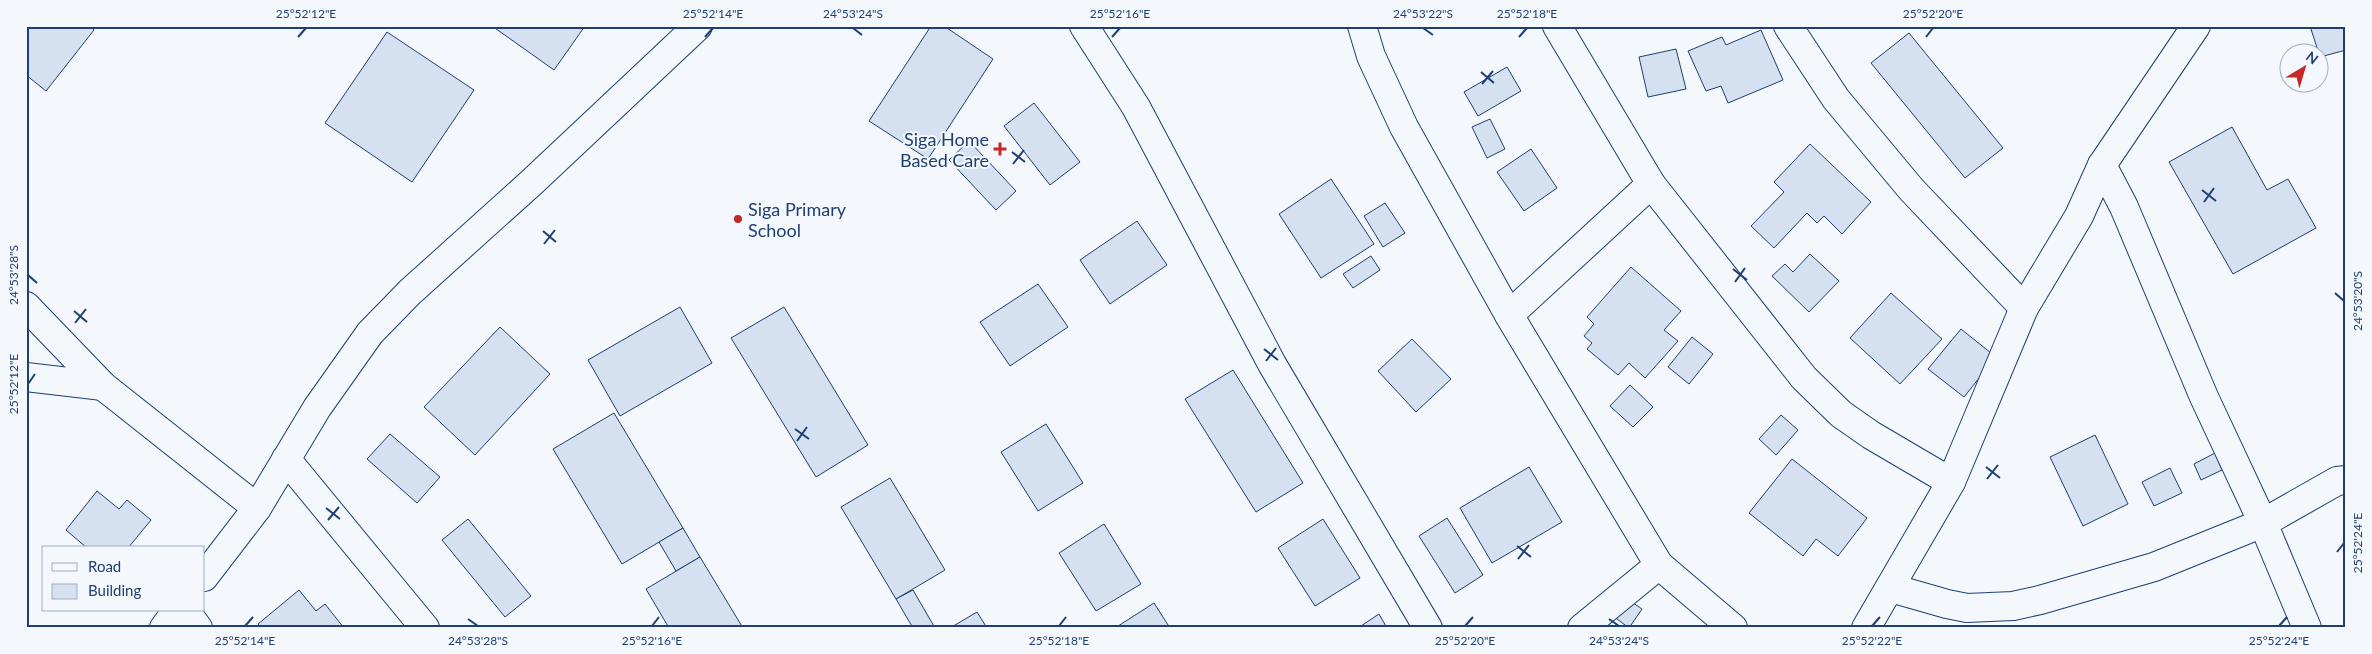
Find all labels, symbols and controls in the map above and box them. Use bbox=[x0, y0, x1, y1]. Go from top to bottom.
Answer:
text: 25°52'12"E bbox=[276, 6, 336, 21]
text: 25°52'14"E bbox=[683, 6, 743, 21]
text: 24°53'24"S bbox=[823, 6, 883, 21]
text: 25°52'16"E bbox=[1090, 6, 1150, 21]
text: 24°53'22"S bbox=[1393, 6, 1453, 21]
text: 25°52'18"E bbox=[1497, 6, 1557, 21]
text: 25°52'20"E bbox=[1903, 6, 1963, 21]
north arrow bbox=[2280, 42, 2330, 92]
text: N bbox=[2303, 47, 2322, 67]
place label: Siga Home Based Care bbox=[900, 128, 989, 171]
marker: Siga Home Based Care bbox=[993, 142, 1007, 156]
place label: Siga Primary School bbox=[748, 198, 847, 241]
marker: Siga Primary School bbox=[732, 213, 744, 225]
text: 24°53'28"S bbox=[6, 245, 21, 305]
text: 24°53'20"S bbox=[2350, 271, 2365, 331]
text: 25°52'12"E bbox=[6, 354, 21, 414]
text: 25°52'24"E bbox=[2350, 513, 2365, 573]
legend bbox=[42, 546, 205, 612]
text: Road bbox=[88, 557, 121, 575]
text: Building bbox=[88, 581, 141, 599]
text: 25°52'14"E bbox=[215, 633, 275, 648]
text: 24°53'28"S bbox=[448, 633, 508, 648]
text: 25°52'16"E bbox=[622, 633, 682, 648]
text: 25°52'18"E bbox=[1029, 633, 1089, 648]
text: 25°52'20"E bbox=[1435, 633, 1495, 648]
text: 24°53'24"S bbox=[1589, 633, 1649, 648]
text: 25°52'22"E bbox=[1842, 633, 1902, 648]
text: 25°52'24"E bbox=[2249, 633, 2309, 648]

